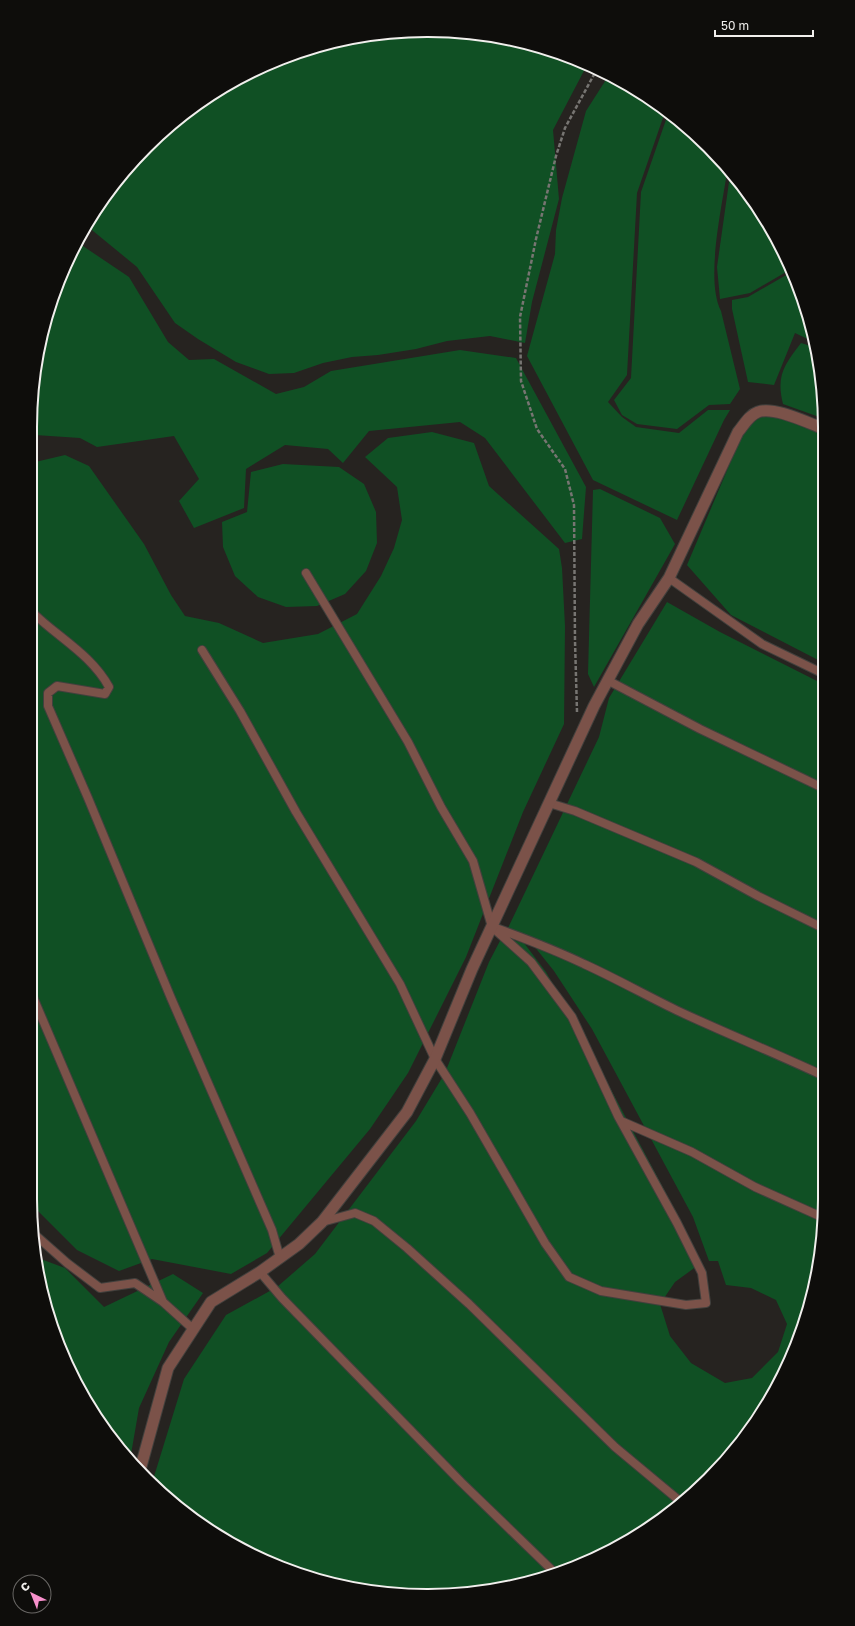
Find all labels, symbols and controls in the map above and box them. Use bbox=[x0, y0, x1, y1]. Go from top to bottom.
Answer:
scale bar bbox=[715, 12, 813, 38]
text: 50 m bbox=[721, 18, 749, 33]
north arrow bbox=[12, 1574, 52, 1614]
text: С bbox=[18, 1579, 32, 1594]

